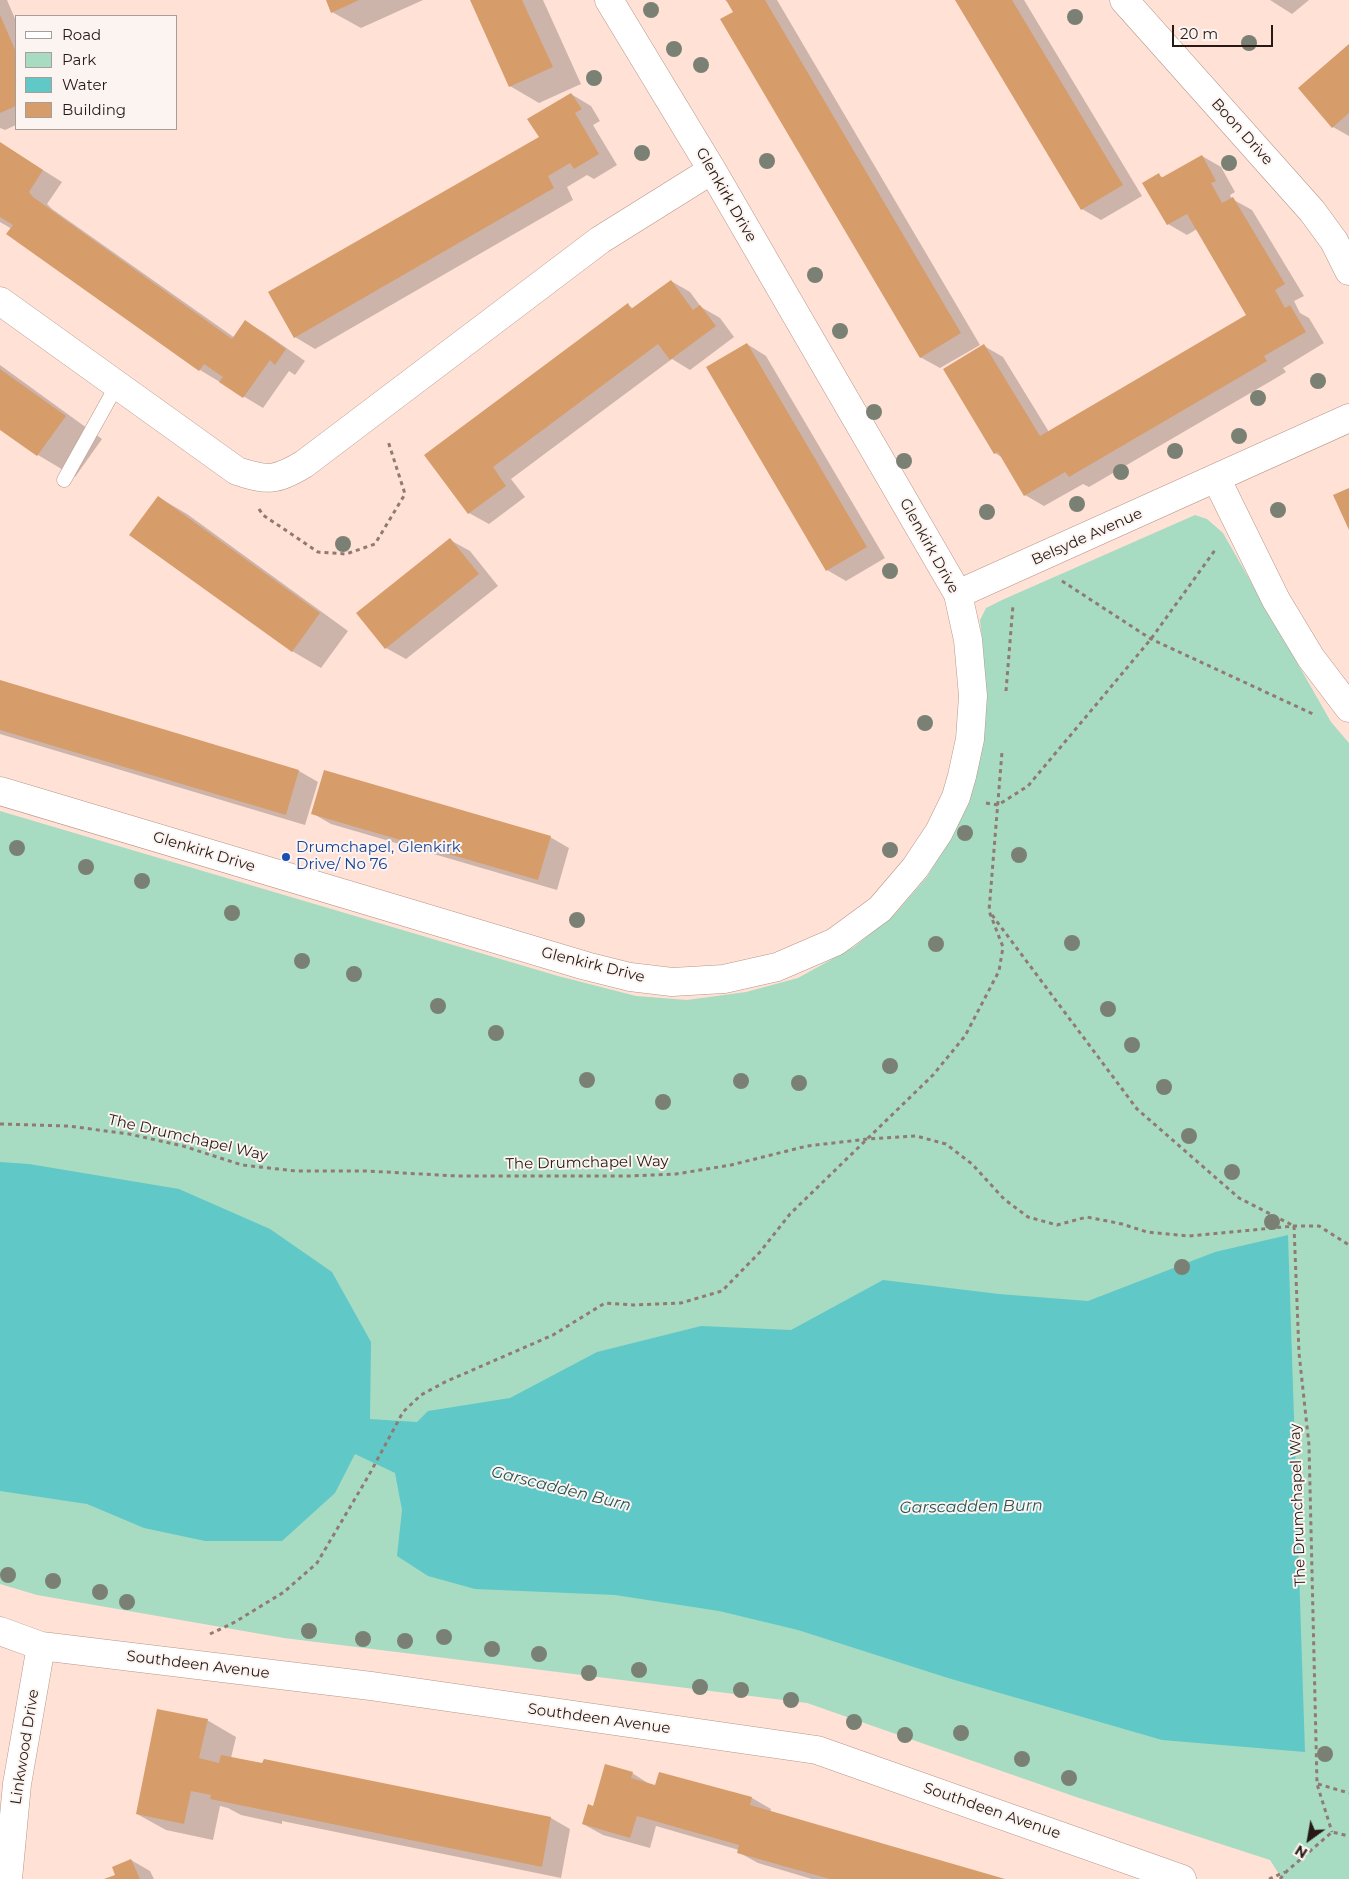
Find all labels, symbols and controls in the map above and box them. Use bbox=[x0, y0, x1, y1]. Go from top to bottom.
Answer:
legend bbox=[15, 15, 178, 130]
scale bar bbox=[1174, 15, 1275, 47]
text: 20 m bbox=[1180, 24, 1218, 43]
text: Road bbox=[62, 25, 101, 44]
text: Park bbox=[62, 50, 96, 69]
text: Water bbox=[62, 75, 108, 94]
street label: Boon Drive bbox=[1207, 95, 1277, 169]
text: Building bbox=[62, 100, 126, 119]
street label: Glenkirk Drive bbox=[692, 145, 760, 245]
street label: Glenkirk Drive bbox=[895, 495, 963, 597]
street label: Belsyde Avenue bbox=[1029, 504, 1145, 570]
street label: Glenkirk Drive bbox=[151, 828, 257, 876]
place label: Drumchapel, Glenkirk Drive/ No 76 bbox=[296, 839, 461, 874]
marker: Drumchapel, Glenkirk Drive/ No 76 bbox=[280, 851, 292, 863]
street label: Glenkirk Drive bbox=[539, 943, 647, 987]
street label: The Drumchapel Way bbox=[106, 1111, 270, 1165]
street label: The Drumchapel Way bbox=[505, 1153, 669, 1173]
street label: The Drumchapel Way bbox=[1286, 1423, 1310, 1587]
water label: Garscadden Burn bbox=[489, 1462, 633, 1516]
water label: Garscadden Burn bbox=[899, 1496, 1043, 1518]
street label: Southdeen Avenue bbox=[125, 1647, 271, 1683]
street label: Linkwood Drive bbox=[7, 1688, 43, 1806]
street label: Southdeen Avenue bbox=[526, 1700, 672, 1738]
street label: Southdeen Avenue bbox=[921, 1779, 1063, 1843]
north arrow bbox=[1284, 1814, 1334, 1864]
text: N bbox=[1291, 1841, 1311, 1862]

